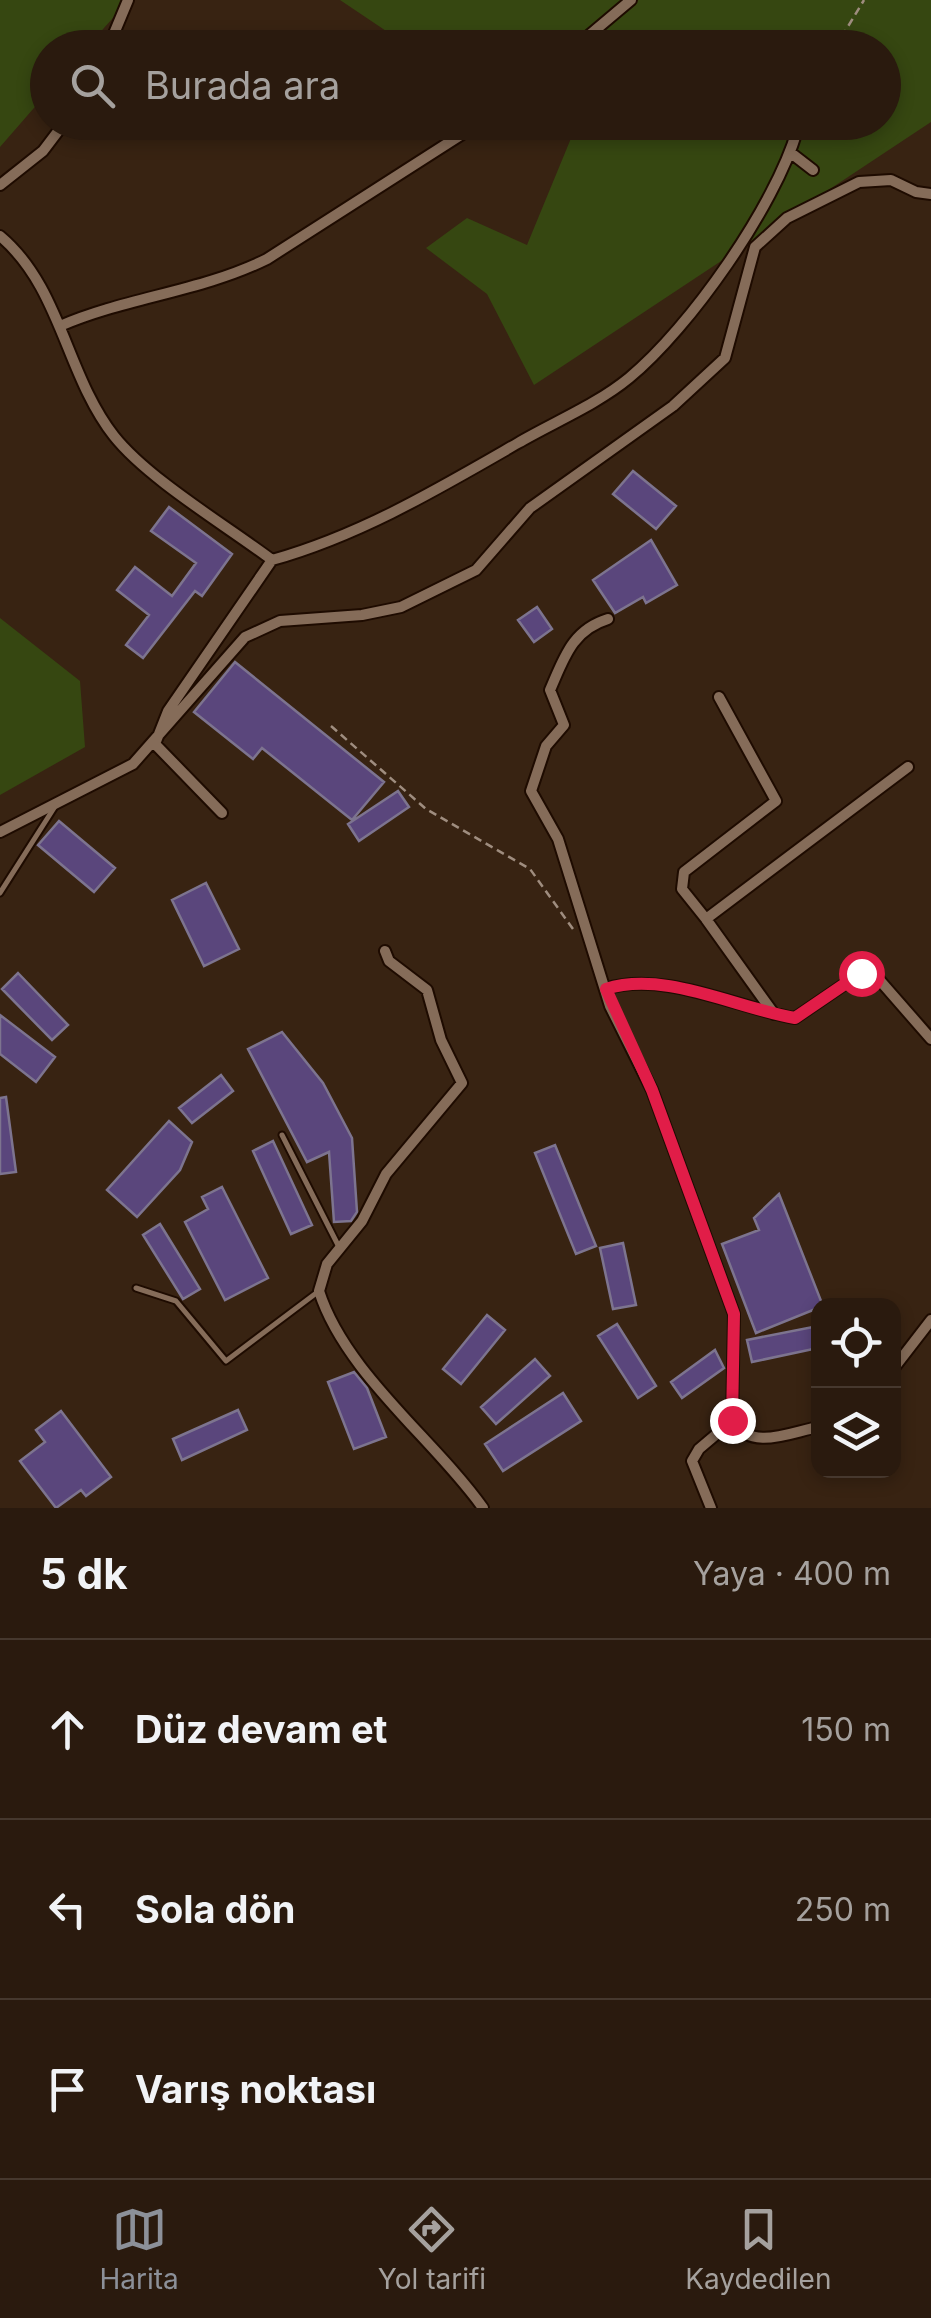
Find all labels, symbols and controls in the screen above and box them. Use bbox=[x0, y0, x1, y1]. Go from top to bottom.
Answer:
search box bbox=[30, 30, 901, 140]
icon: search bbox=[65, 58, 120, 113]
text: Burada ara bbox=[145, 62, 340, 108]
route start bbox=[839, 951, 885, 997]
map controls bbox=[811, 1298, 901, 1478]
button: locate bbox=[811, 1298, 901, 1388]
button: layers bbox=[811, 1388, 901, 1478]
route end bbox=[710, 1398, 756, 1444]
text: 5 dk bbox=[40, 1548, 128, 1599]
text: Yaya · 400 m bbox=[693, 1554, 891, 1593]
icon: ahead bbox=[40, 1702, 95, 1757]
text: Düz devam et bbox=[135, 1706, 387, 1752]
text: 150 m bbox=[801, 1710, 891, 1749]
icon: left bbox=[40, 1882, 95, 1937]
text: Sola dön bbox=[135, 1886, 295, 1932]
text: 250 m bbox=[795, 1890, 891, 1929]
icon: arrive bbox=[40, 2062, 95, 2117]
text: Varış noktası bbox=[135, 2066, 376, 2112]
tab: Harita bbox=[100, 2202, 179, 2296]
tab: Yol tarifi bbox=[378, 2202, 486, 2296]
tab: Kaydedilen bbox=[685, 2202, 831, 2296]

